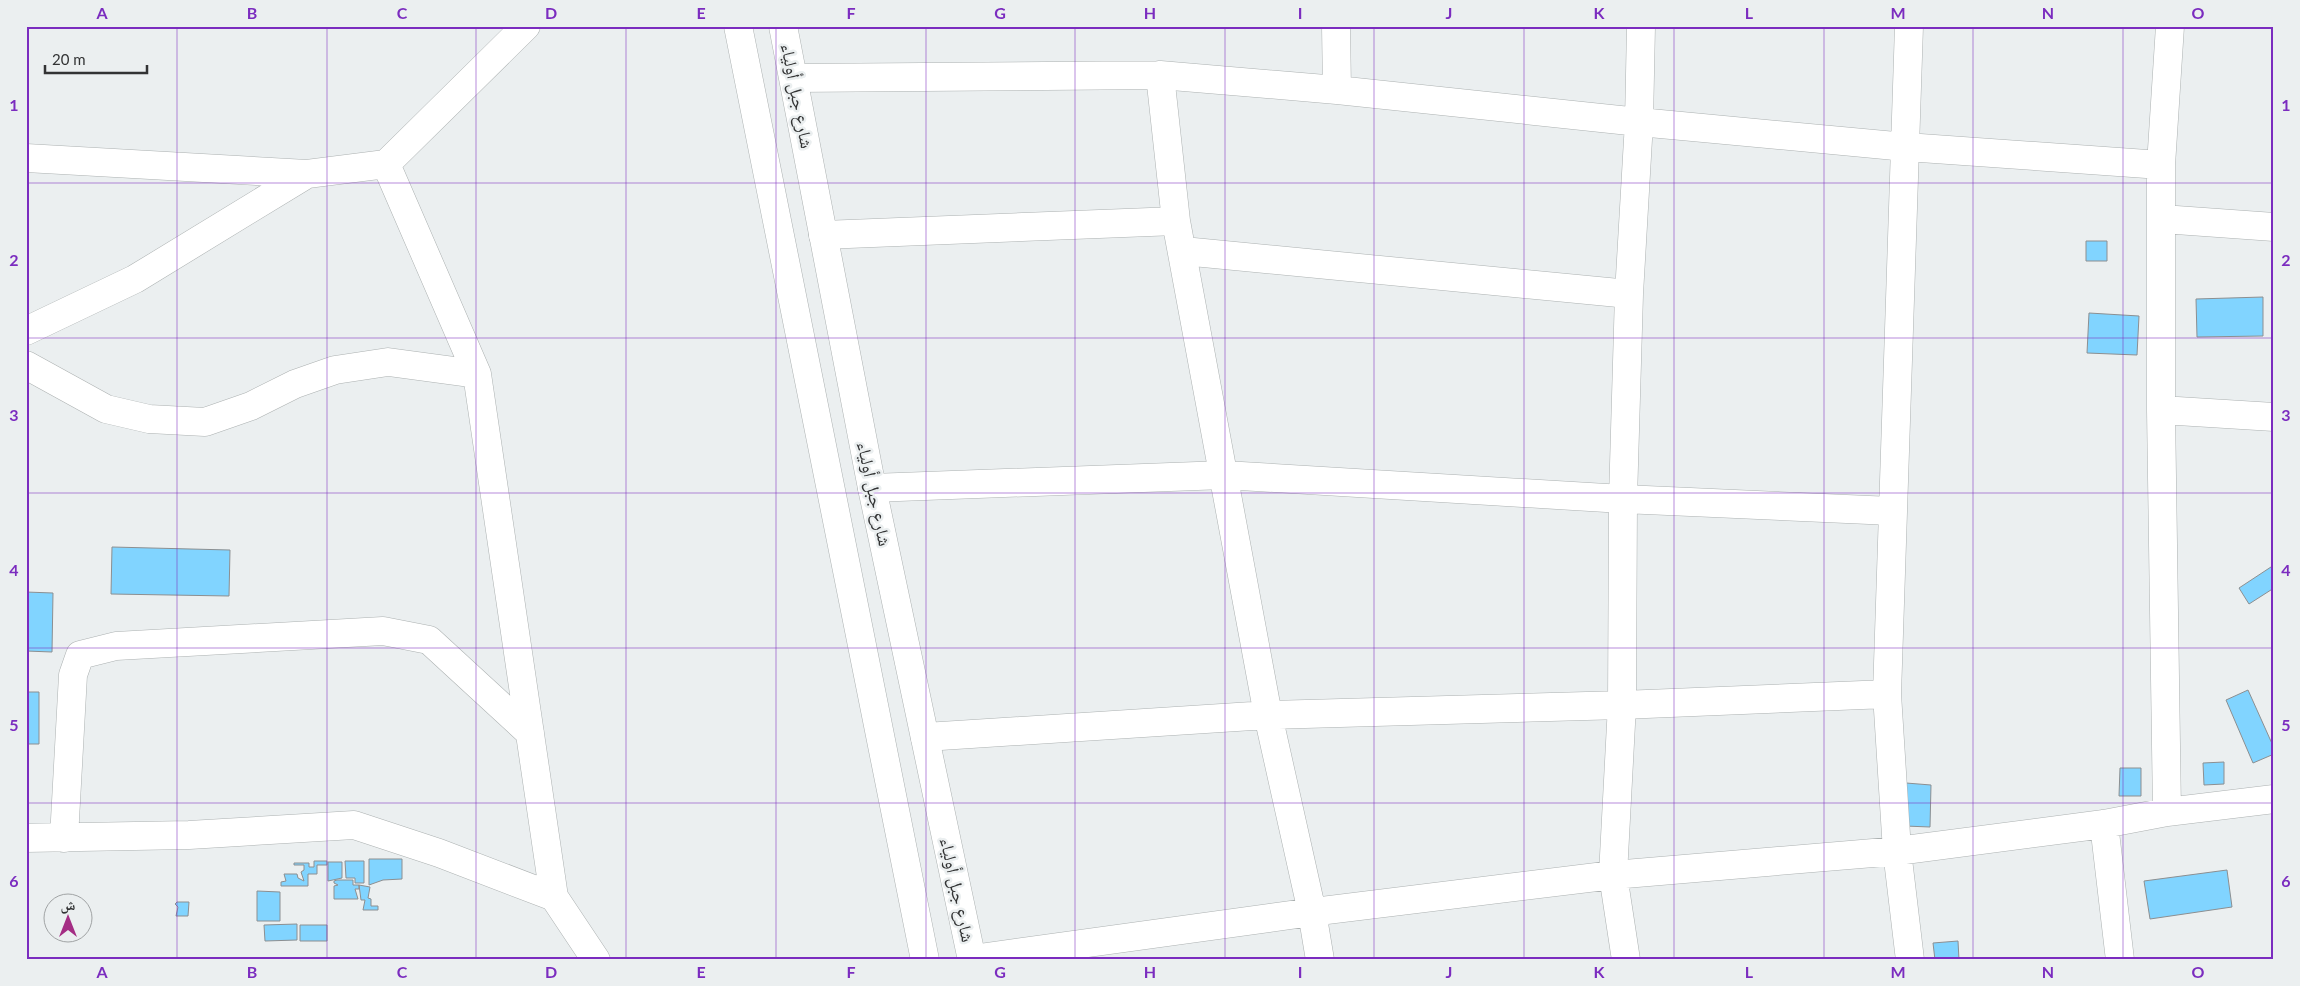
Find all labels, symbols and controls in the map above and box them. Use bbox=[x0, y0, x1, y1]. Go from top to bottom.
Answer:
text: A bbox=[95, 3, 108, 22]
text: B bbox=[247, 3, 257, 22]
text: C bbox=[397, 3, 408, 22]
text: D bbox=[545, 3, 557, 22]
text: E bbox=[696, 3, 706, 22]
text: F bbox=[846, 3, 856, 22]
text: G bbox=[994, 3, 1006, 22]
text: H bbox=[1144, 3, 1156, 22]
text: I bbox=[1298, 3, 1302, 22]
text: J bbox=[1446, 3, 1452, 22]
text: K bbox=[1594, 3, 1606, 22]
text: L bbox=[1745, 3, 1754, 22]
text: M bbox=[1890, 3, 1906, 22]
text: N bbox=[2042, 3, 2054, 22]
text: O bbox=[2192, 3, 2205, 22]
scale bar bbox=[45, 42, 148, 74]
street label: شارع جبل أولياء bbox=[776, 42, 819, 150]
text: 20 m bbox=[52, 50, 86, 68]
text: 1 bbox=[9, 95, 19, 114]
text: 1 bbox=[2281, 95, 2291, 114]
text: 2 bbox=[9, 250, 19, 269]
text: 2 bbox=[2281, 250, 2291, 269]
text: 3 bbox=[9, 405, 19, 424]
text: 3 bbox=[2281, 405, 2291, 424]
street label: شارع جبل أولياء bbox=[852, 440, 897, 548]
text: 4 bbox=[9, 560, 19, 579]
text: 4 bbox=[2281, 560, 2291, 579]
text: 5 bbox=[9, 715, 19, 734]
text: 5 bbox=[2281, 715, 2291, 734]
street label: شارع جبل أولياء bbox=[935, 836, 980, 944]
text: 6 bbox=[9, 871, 19, 890]
text: 6 bbox=[2281, 871, 2291, 890]
north arrow bbox=[42, 894, 92, 944]
text: ش bbox=[61, 896, 76, 914]
text: A bbox=[95, 962, 108, 981]
text: B bbox=[247, 962, 257, 981]
text: C bbox=[397, 962, 408, 981]
text: D bbox=[545, 962, 557, 981]
text: E bbox=[696, 962, 706, 981]
text: F bbox=[846, 962, 856, 981]
text: G bbox=[994, 962, 1006, 981]
text: H bbox=[1144, 962, 1156, 981]
text: I bbox=[1298, 962, 1302, 981]
text: J bbox=[1446, 962, 1452, 981]
text: K bbox=[1594, 962, 1606, 981]
text: L bbox=[1745, 962, 1754, 981]
text: M bbox=[1890, 962, 1906, 981]
text: N bbox=[2042, 962, 2054, 981]
text: O bbox=[2192, 962, 2205, 981]

